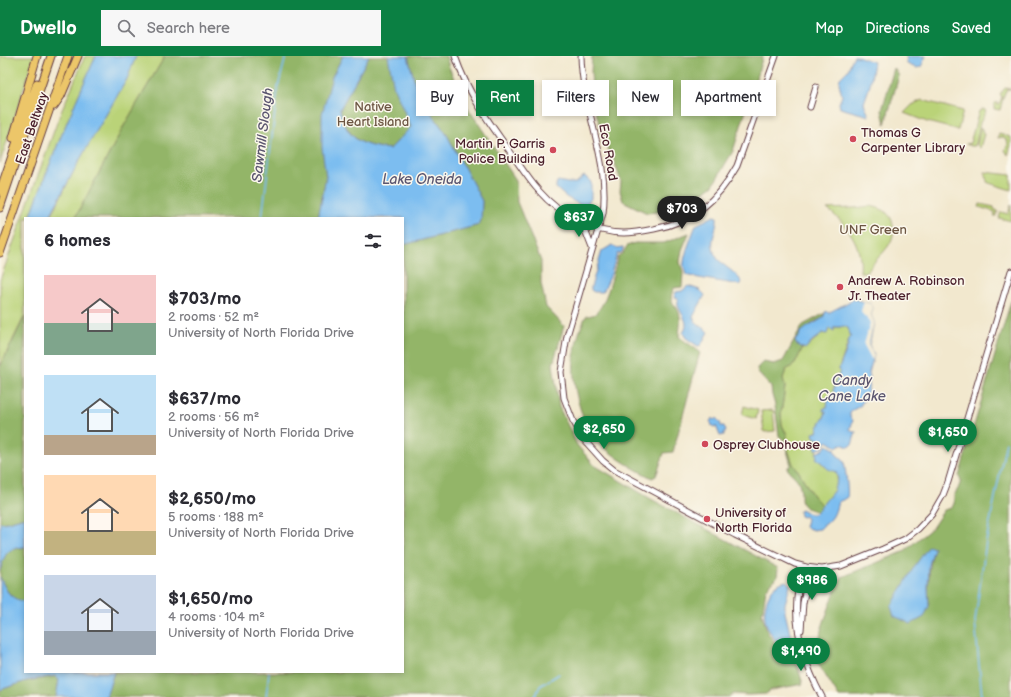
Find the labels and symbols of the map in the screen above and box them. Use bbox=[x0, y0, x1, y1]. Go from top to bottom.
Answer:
water label: Sawmill Slough bbox=[248, 87, 277, 183]
street label: East Beltway bbox=[12, 90, 52, 166]
park label: Native Heart Island bbox=[337, 99, 409, 130]
street label: Eco Road bbox=[595, 122, 621, 182]
place label: Thomas G Carpenter Library bbox=[861, 125, 965, 156]
marker: Thomas G Carpenter Library bbox=[848, 134, 858, 144]
place label: Martin P. Garris Police Building bbox=[455, 136, 546, 167]
marker: Martin P. Garris Police Building bbox=[548, 145, 558, 155]
water label: Lake Oneida bbox=[382, 171, 462, 188]
pin: $703 bbox=[658, 196, 706, 230]
pin: $637 bbox=[555, 204, 603, 238]
park label: UNF Green bbox=[839, 222, 907, 238]
place label: Andrew A. Robinson Jr. Theater bbox=[848, 273, 965, 304]
marker: Andrew A. Robinson Jr. Theater bbox=[835, 282, 845, 292]
water label: Candy Cane Lake bbox=[818, 372, 886, 405]
pin: $2,650 bbox=[571, 416, 637, 450]
pin: $1,650 bbox=[915, 419, 981, 453]
place label: Osprey Clubhouse bbox=[713, 437, 820, 453]
marker: Osprey Clubhouse bbox=[700, 439, 710, 449]
place label: University of North Florida bbox=[715, 505, 792, 536]
marker: University of North Florida bbox=[702, 514, 712, 524]
pin: $986 bbox=[788, 567, 836, 601]
pin: $1,490 bbox=[768, 638, 834, 672]

